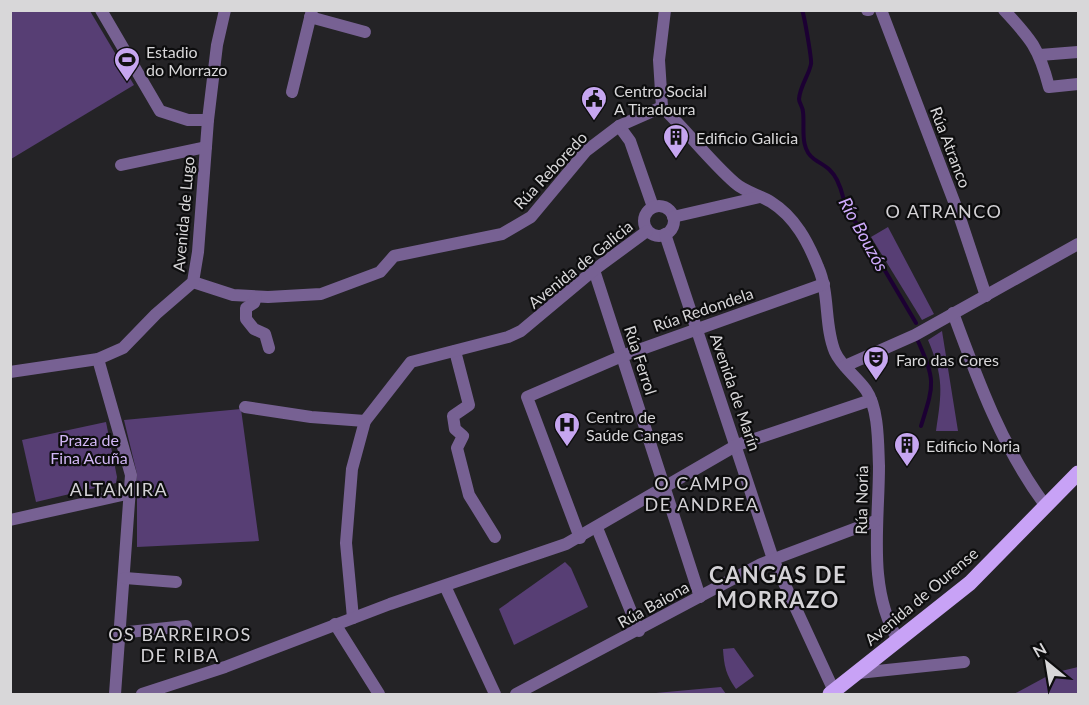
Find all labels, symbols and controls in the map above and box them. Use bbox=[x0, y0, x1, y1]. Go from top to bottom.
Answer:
place label: Estadio do Morrazo bbox=[146, 42, 227, 79]
sports icon: Estadio do Morrazo bbox=[112, 45, 142, 83]
place label: Centro Social A Tiradoura bbox=[614, 81, 707, 118]
public building icon: Centro Social A Tiradoura bbox=[579, 84, 609, 122]
street label: Rúa Atranco bbox=[927, 104, 975, 190]
building icon: Edificio Galicia bbox=[661, 122, 691, 160]
street label: Rúa Reboredo bbox=[509, 127, 591, 213]
place label: Edificio Galicia bbox=[696, 128, 798, 147]
street label: Avenida de Lugo bbox=[168, 155, 198, 273]
water label: Río Bouzós bbox=[835, 193, 893, 275]
district label: O ATRANCO bbox=[886, 200, 1002, 222]
street label: Avenida de Galicia bbox=[524, 216, 636, 312]
street label: Rúa Redondela bbox=[650, 283, 756, 335]
street label: Rúa Ferrol bbox=[621, 323, 661, 397]
street label: Avenida de Marín bbox=[707, 331, 765, 453]
theatre icon: Faro das Cores bbox=[861, 344, 891, 382]
place label: Faro das Cores bbox=[896, 350, 999, 369]
place label: Centro de Saúde Cangas bbox=[586, 407, 684, 444]
hospital icon: Centro de Saúde Cangas bbox=[552, 410, 582, 448]
park label: Praza de Fina Acuña bbox=[50, 430, 128, 467]
building icon: Edificio Noria bbox=[892, 430, 922, 468]
place label: Edificio Noria bbox=[926, 436, 1020, 455]
street label: Rúa Noria bbox=[851, 465, 871, 535]
district label: O CAMPO DE ANDREA bbox=[644, 472, 760, 515]
district label: ALTAMIRA bbox=[70, 478, 168, 500]
street label: Avenida de Ourense bbox=[861, 543, 981, 649]
district label: CANGAS DE MORRAZO bbox=[709, 561, 847, 613]
street label: Rúa Baiona bbox=[614, 577, 692, 631]
district label: OS BARREIROS DE RIBA bbox=[108, 623, 252, 666]
north arrow bbox=[1017, 633, 1077, 693]
text: N bbox=[1029, 638, 1049, 661]

